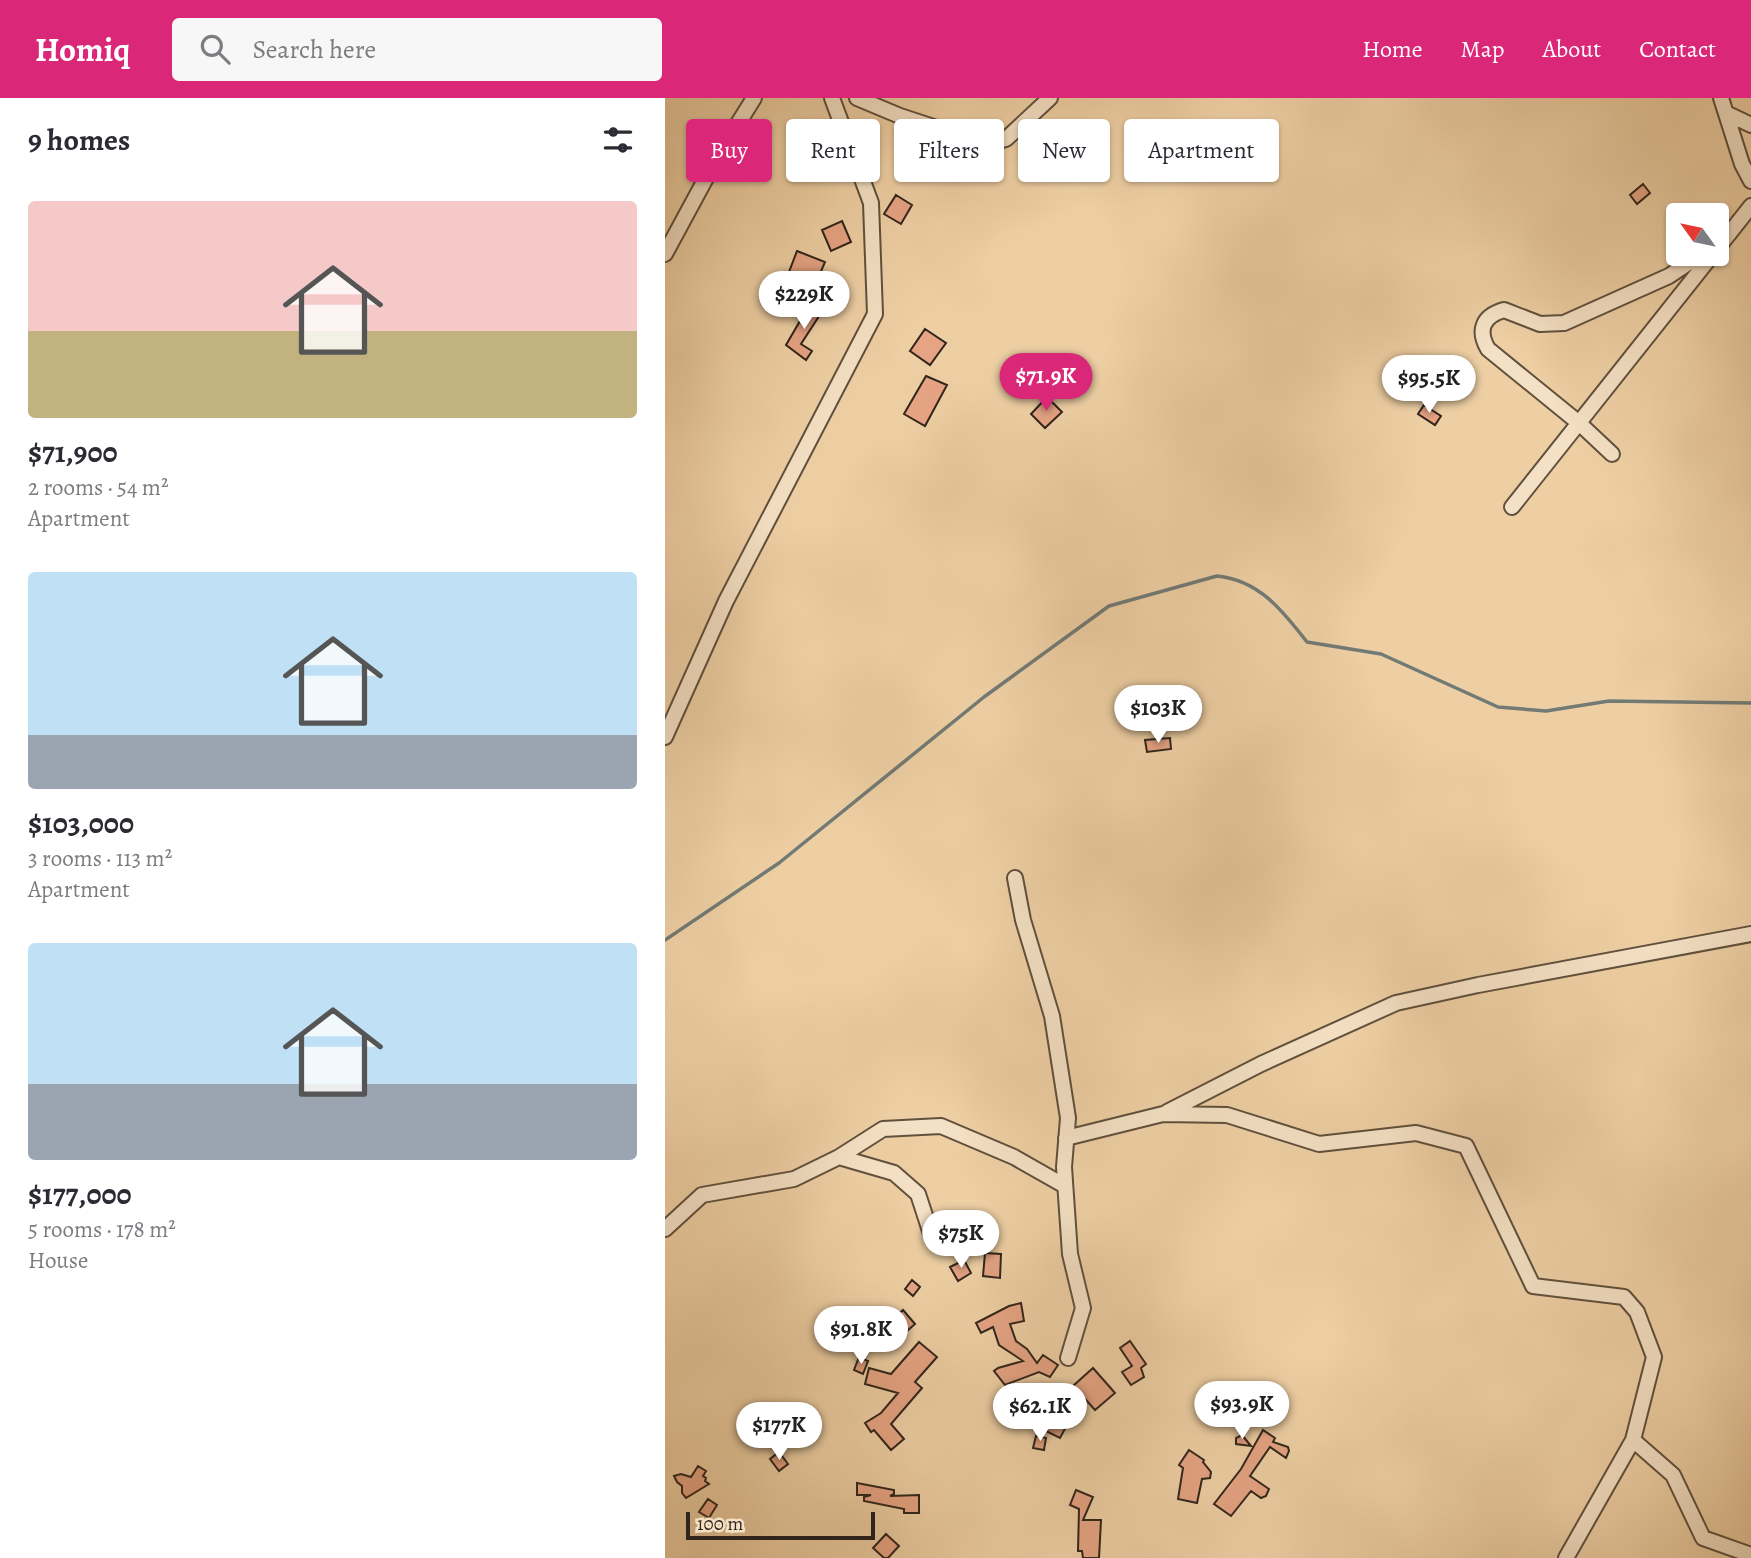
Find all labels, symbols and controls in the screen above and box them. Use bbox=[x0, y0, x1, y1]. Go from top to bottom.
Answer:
search box bbox=[172, 18, 662, 81]
text: Homiq bbox=[35, 27, 130, 72]
icon: search bbox=[196, 30, 234, 68]
text: Search here bbox=[252, 32, 376, 67]
text: Home bbox=[1362, 33, 1423, 65]
text: Map bbox=[1461, 33, 1505, 65]
text: About bbox=[1543, 33, 1601, 65]
text: Contact bbox=[1639, 33, 1716, 65]
chip: Buy bbox=[686, 119, 772, 182]
chip: Rent bbox=[786, 119, 880, 182]
chip: Filters bbox=[894, 119, 1004, 182]
chip: New bbox=[1018, 119, 1110, 182]
chip: Apartment bbox=[1124, 119, 1279, 182]
text: 9 homes bbox=[28, 120, 130, 160]
icon: filters bbox=[599, 121, 637, 159]
north arrow bbox=[1666, 203, 1729, 266]
map controls bbox=[1666, 203, 1729, 266]
icon: home bbox=[270, 247, 396, 373]
pin: $229K bbox=[755, 272, 853, 331]
text: $229K bbox=[775, 278, 833, 309]
pin: $71.9K bbox=[989, 354, 1103, 413]
pin: $95.5K bbox=[1372, 356, 1486, 415]
text: $71.9K bbox=[1016, 360, 1076, 391]
text: $95.5K bbox=[1398, 362, 1460, 393]
text: $71,900 bbox=[28, 432, 118, 472]
text: 2 rooms · 54 m² bbox=[28, 472, 169, 503]
text: Apartment bbox=[28, 503, 130, 534]
icon: home bbox=[270, 618, 396, 744]
pin: $103K bbox=[1109, 686, 1207, 745]
text: $103K bbox=[1130, 692, 1186, 723]
text: $103,000 bbox=[28, 803, 134, 843]
text: 3 rooms · 113 m² bbox=[28, 843, 172, 874]
text: Apartment bbox=[28, 874, 130, 905]
icon: home bbox=[270, 989, 396, 1115]
text: $177,000 bbox=[28, 1174, 132, 1214]
pin: $75K bbox=[920, 1210, 1002, 1270]
text: 5 rooms · 178 m² bbox=[28, 1214, 176, 1245]
text: $75K bbox=[938, 1217, 984, 1248]
text: House bbox=[28, 1245, 88, 1276]
pin: $91.8K bbox=[804, 1306, 918, 1366]
text: $91.8K bbox=[830, 1313, 892, 1344]
pin: $93.9K bbox=[1185, 1382, 1299, 1441]
pin: $62.1K bbox=[983, 1384, 1097, 1443]
text: $93.9K bbox=[1210, 1388, 1274, 1419]
text: $62.1K bbox=[1009, 1390, 1071, 1421]
pin: $177K bbox=[730, 1402, 828, 1462]
text: $177K bbox=[752, 1409, 806, 1440]
scale bar bbox=[686, 1509, 875, 1541]
text: 100 m bbox=[697, 1511, 743, 1537]

